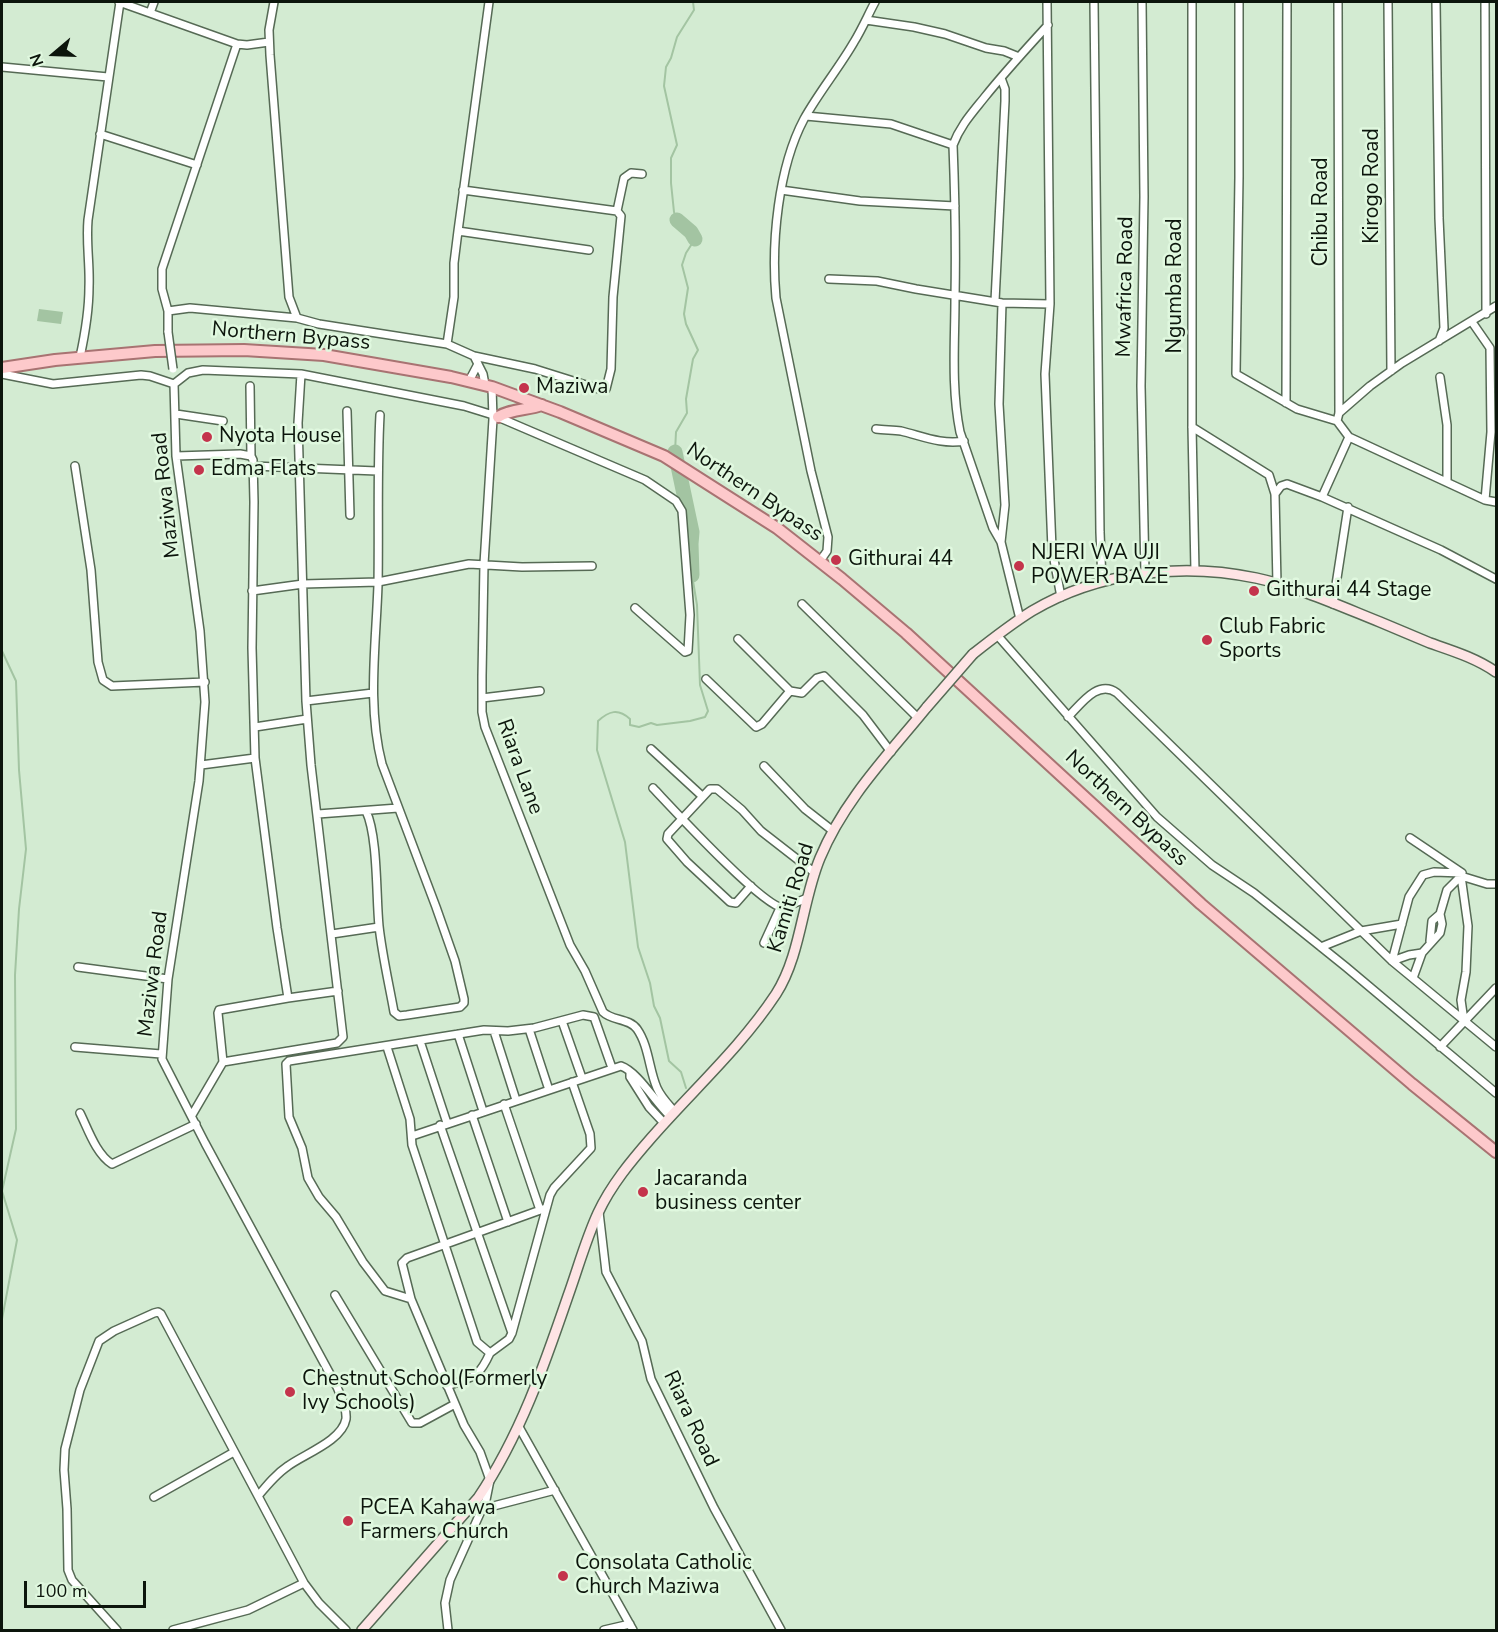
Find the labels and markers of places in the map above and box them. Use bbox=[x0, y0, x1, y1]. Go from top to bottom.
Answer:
place label: Maziwa bbox=[536, 375, 608, 401]
marker: Maziwa bbox=[517, 381, 531, 395]
place label: Nyota House bbox=[219, 424, 341, 450]
marker: Nyota House bbox=[200, 430, 214, 444]
place label: Edma Flats bbox=[211, 457, 316, 483]
marker: Edma Flats bbox=[192, 463, 206, 477]
place label: NJERI WA UJI POWER BAZE bbox=[1031, 541, 1168, 591]
place label: Githurai 44 bbox=[848, 547, 953, 573]
marker: Githurai 44 bbox=[829, 553, 843, 567]
marker: NJERI WA UJI POWER BAZE bbox=[1012, 559, 1026, 573]
place label: Githurai 44 Stage bbox=[1266, 578, 1431, 604]
marker: Githurai 44 Stage bbox=[1247, 584, 1261, 598]
place label: Club Fabric Sports bbox=[1219, 615, 1325, 665]
marker: Club Fabric Sports bbox=[1200, 633, 1214, 647]
place label: Jacaranda business center bbox=[655, 1167, 801, 1217]
marker: Jacaranda business center bbox=[636, 1185, 650, 1199]
place label: Chestnut School(Formerly Ivy Schools) bbox=[302, 1367, 547, 1417]
marker: Chestnut School(Formerly Ivy Schools) bbox=[283, 1385, 297, 1399]
place label: PCEA Kahawa Farmers Church bbox=[360, 1496, 509, 1546]
marker: PCEA Kahawa Farmers Church bbox=[341, 1514, 355, 1528]
place label: Consolata Catholic Church Maziwa bbox=[575, 1551, 752, 1601]
marker: Consolata Catholic Church Maziwa bbox=[556, 1569, 570, 1583]

